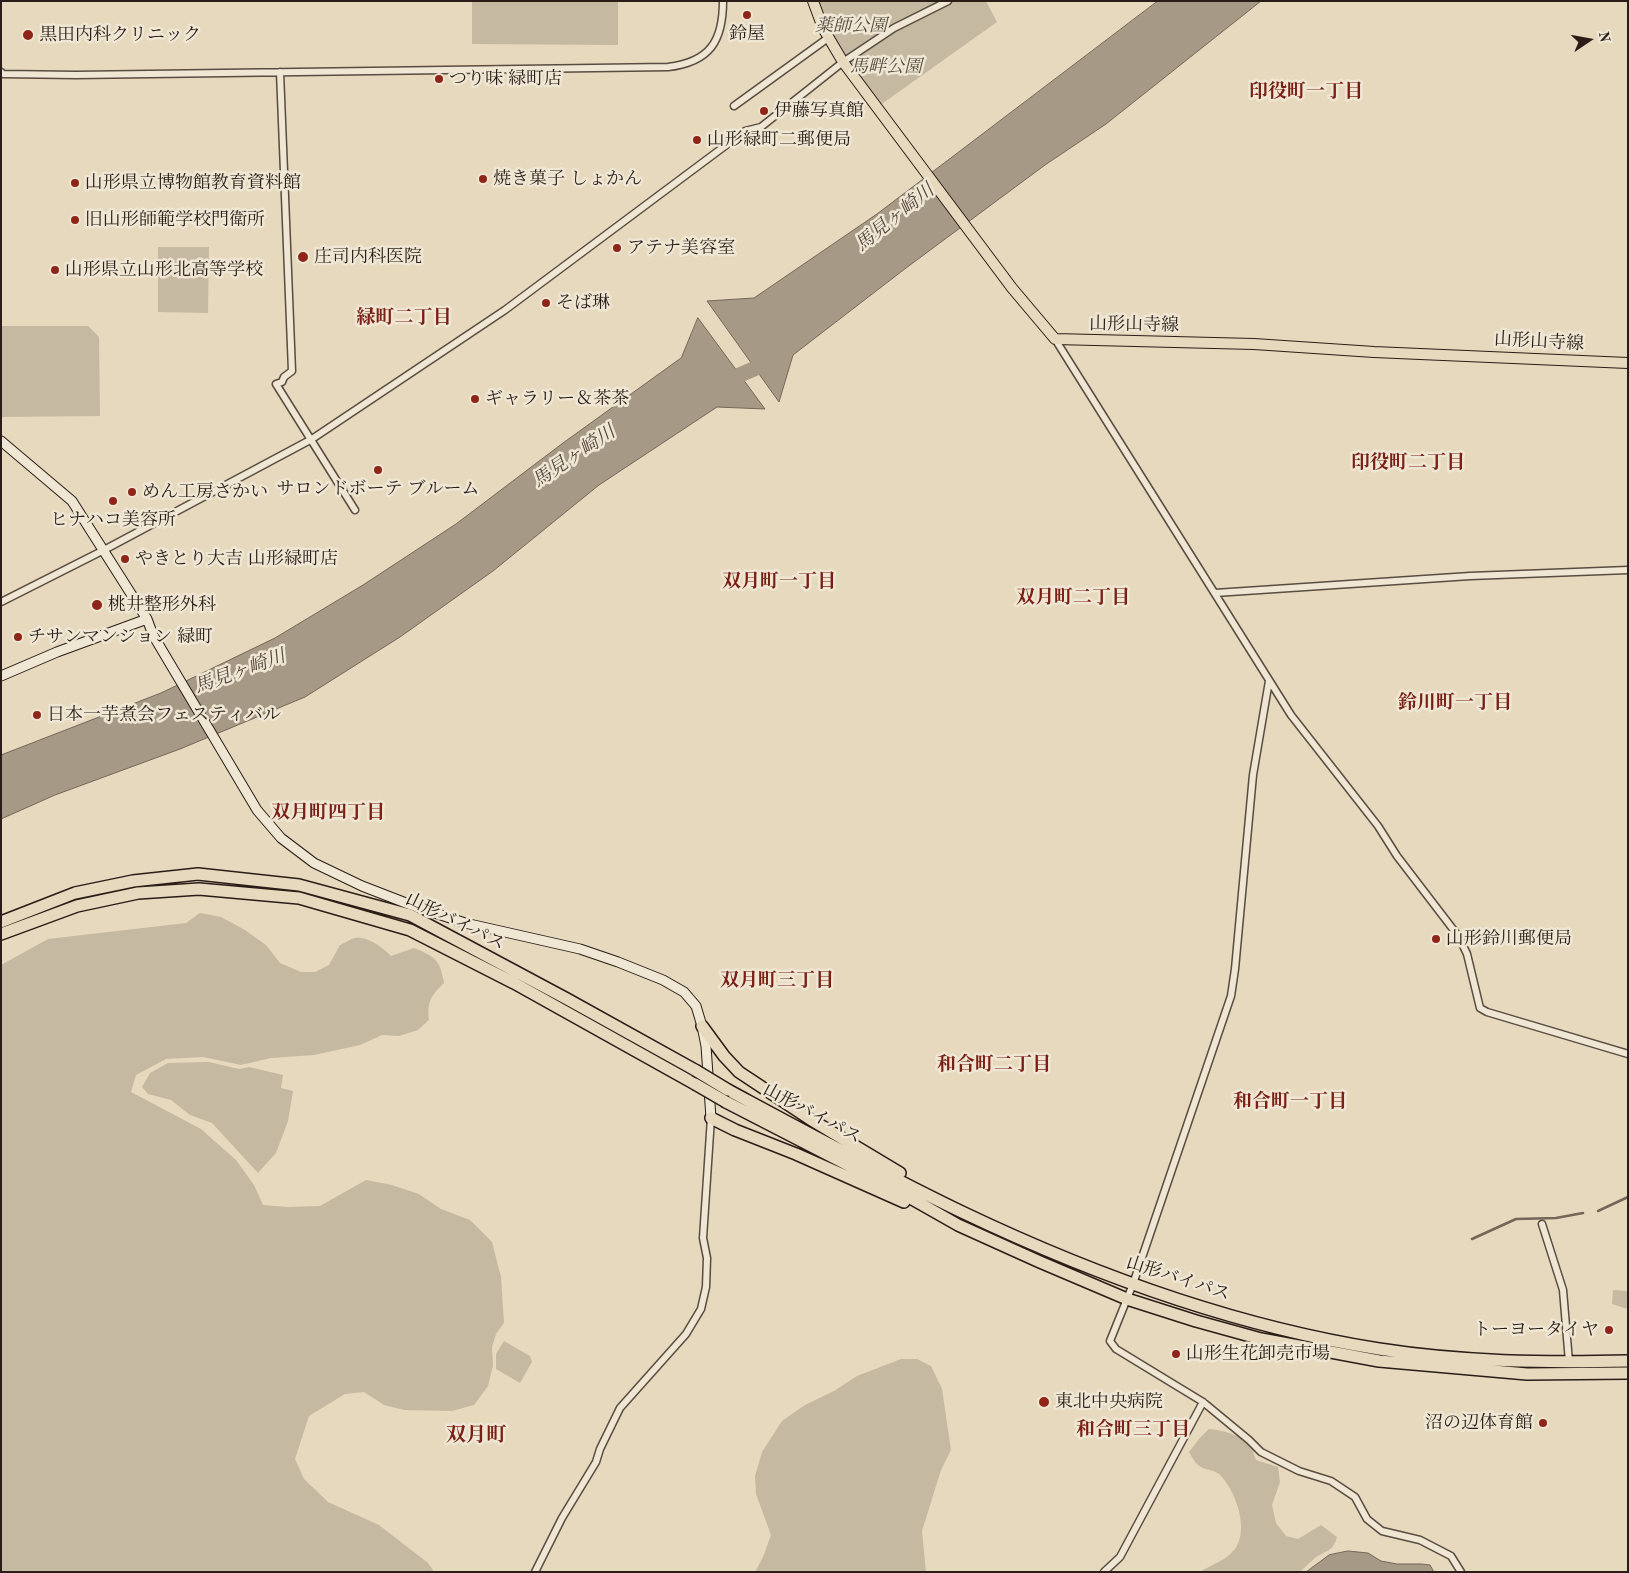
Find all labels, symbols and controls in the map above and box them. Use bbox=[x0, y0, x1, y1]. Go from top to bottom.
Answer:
marker: 鈴屋 bbox=[741, 9, 753, 21]
park label: 薬師公園 bbox=[815, 15, 887, 37]
north arrow bbox=[1564, 15, 1614, 65]
place label: 鈴屋 bbox=[729, 23, 765, 45]
place label: 黒田内科クリニック bbox=[39, 24, 201, 46]
marker: 黒田内科クリニック bbox=[21, 28, 35, 42]
text: N bbox=[1596, 30, 1612, 44]
park label: 馬畔公園 bbox=[850, 56, 922, 78]
place label: つり味 緑町店 bbox=[449, 68, 562, 90]
marker: つり味 緑町店 bbox=[433, 73, 445, 85]
district label: 印役町一丁目 bbox=[1249, 81, 1363, 103]
place label: 伊藤写真館 bbox=[774, 100, 864, 122]
marker: 伊藤写真館 bbox=[758, 105, 770, 117]
place label: 山形緑町二郵便局 bbox=[707, 129, 851, 151]
marker: 山形緑町二郵便局 bbox=[691, 134, 703, 146]
place label: 焼き菓子 しょかん bbox=[493, 168, 642, 190]
place label: 山形県立博物館教育資料館 bbox=[85, 172, 301, 194]
marker: 焼き菓子 しょかん bbox=[477, 173, 489, 185]
marker: 山形県立博物館教育資料館 bbox=[69, 177, 81, 189]
water label: 馬見ヶ崎川 bbox=[851, 179, 939, 257]
place label: 旧山形師範学校門衛所 bbox=[85, 209, 265, 231]
marker: 旧山形師範学校門衛所 bbox=[69, 214, 81, 226]
place label: アテナ美容室 bbox=[627, 237, 735, 259]
marker: アテナ美容室 bbox=[611, 242, 623, 254]
place label: 庄司内科医院 bbox=[314, 246, 422, 268]
marker: 庄司内科医院 bbox=[296, 250, 310, 264]
place label: 山形県立山形北高等学校 bbox=[65, 259, 263, 281]
marker: 山形県立山形北高等学校 bbox=[49, 264, 61, 276]
place label: そば琳 bbox=[556, 292, 610, 314]
marker: そば琳 bbox=[540, 297, 552, 309]
district label: 緑町二丁目 bbox=[357, 307, 451, 329]
street label: 山形山寺線 bbox=[1089, 313, 1179, 337]
street label: 山形山寺線 bbox=[1493, 329, 1585, 355]
place label: ギャラリー＆茶茶 bbox=[485, 388, 629, 410]
marker: ギャラリー＆茶茶 bbox=[469, 393, 481, 405]
water label: 馬見ヶ崎川 bbox=[528, 421, 620, 493]
district label: 印役町二丁目 bbox=[1351, 452, 1465, 474]
marker: サロンドボーテ ブルーム bbox=[372, 464, 384, 476]
place label: サロンドボーテ ブルーム bbox=[276, 478, 480, 500]
place label: めん工房さかい bbox=[142, 481, 268, 503]
marker: めん工房さかい bbox=[126, 486, 138, 498]
marker: ヒナハコ美容所 bbox=[107, 495, 119, 507]
place label: ヒナハコ美容所 bbox=[50, 509, 176, 531]
place label: やきとり大吉 山形緑町店 bbox=[135, 548, 338, 570]
marker: やきとり大吉 山形緑町店 bbox=[119, 553, 131, 565]
district label: 双月町一丁目 bbox=[722, 571, 836, 593]
district label: 双月町二丁目 bbox=[1016, 587, 1130, 609]
place label: 桃井整形外科 bbox=[108, 594, 216, 616]
marker: 桃井整形外科 bbox=[90, 598, 104, 612]
place label: チサンマンション 緑町 bbox=[28, 626, 213, 648]
marker: チサンマンション 緑町 bbox=[12, 631, 24, 643]
water label: 馬見ヶ崎川 bbox=[191, 645, 289, 699]
district label: 鈴川町一丁目 bbox=[1398, 692, 1512, 714]
place label: 日本一芋煮会フェスティバル bbox=[47, 704, 281, 726]
marker: 日本一芋煮会フェスティバル bbox=[31, 709, 43, 721]
district label: 双月町四丁目 bbox=[271, 802, 385, 824]
street label: 山形バイパス bbox=[402, 889, 508, 955]
place label: 山形鈴川郵便局 bbox=[1446, 928, 1572, 950]
marker: 山形鈴川郵便局 bbox=[1430, 933, 1442, 945]
district label: 双月町三丁目 bbox=[720, 970, 834, 992]
district label: 和合町二丁目 bbox=[937, 1054, 1051, 1076]
street label: 山形バイパス bbox=[759, 1079, 865, 1149]
district label: 和合町一丁目 bbox=[1233, 1091, 1347, 1113]
street label: 山形バイパス bbox=[1123, 1252, 1233, 1306]
place label: トーヨータイヤ bbox=[1473, 1319, 1599, 1341]
marker: トーヨータイヤ bbox=[1603, 1324, 1615, 1336]
place label: 山形生花卸売市場 bbox=[1186, 1343, 1330, 1365]
marker: 山形生花卸売市場 bbox=[1170, 1348, 1182, 1360]
place label: 東北中央病院 bbox=[1055, 1391, 1163, 1413]
marker: 東北中央病院 bbox=[1037, 1395, 1051, 1409]
place label: 沼の辺体育館 bbox=[1425, 1412, 1533, 1434]
marker: 沼の辺体育館 bbox=[1537, 1417, 1549, 1429]
district label: 和合町三丁目 bbox=[1076, 1419, 1190, 1441]
district label: 双月町 bbox=[446, 1424, 506, 1448]

